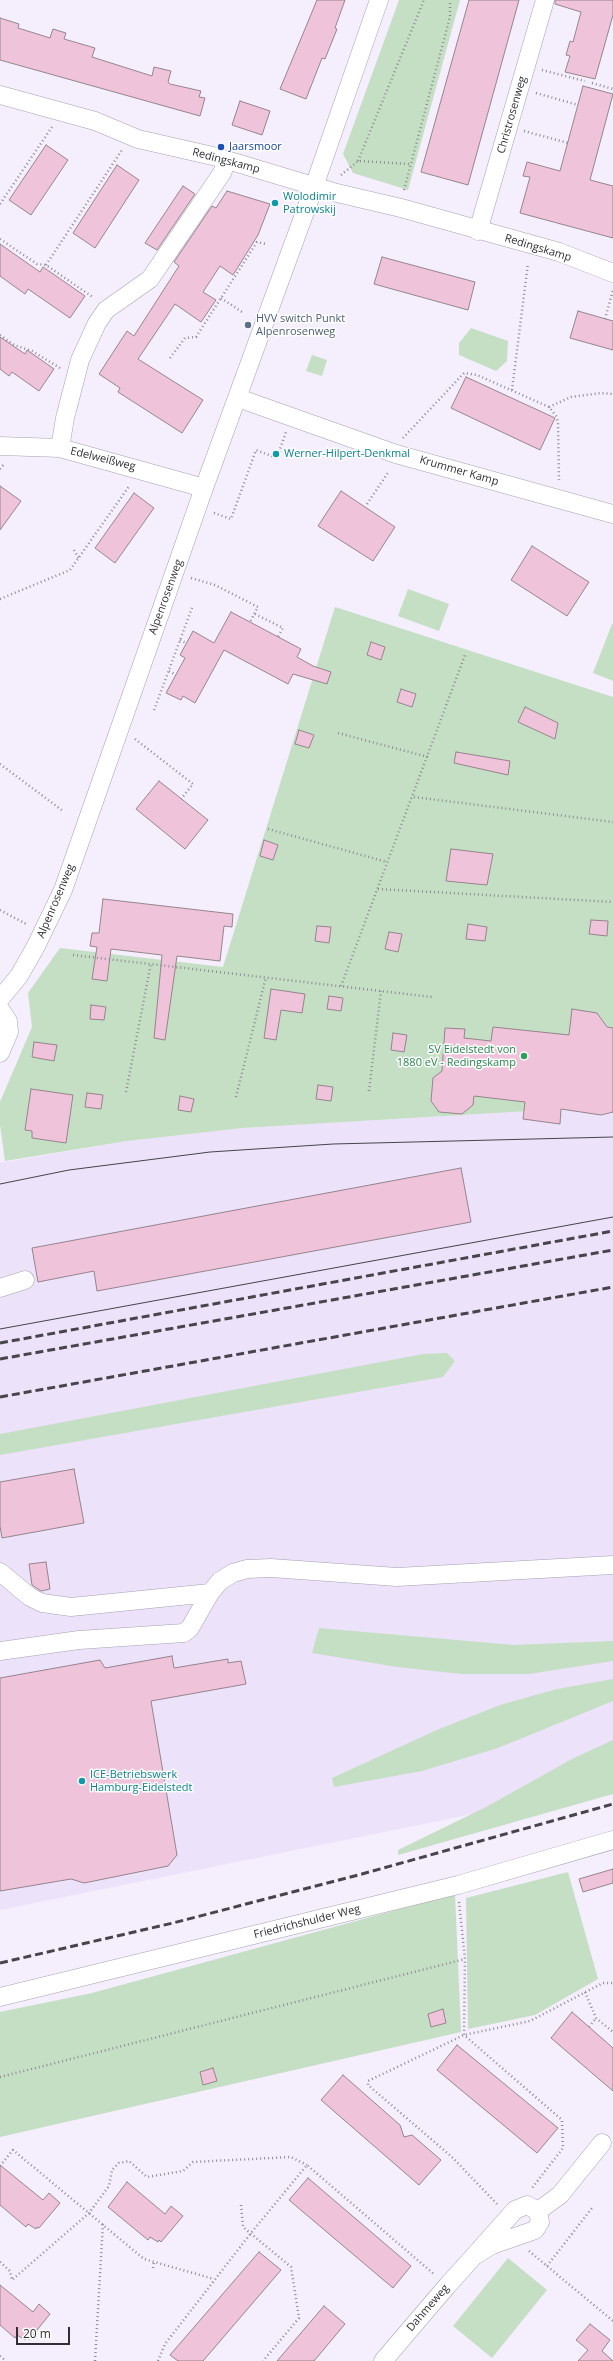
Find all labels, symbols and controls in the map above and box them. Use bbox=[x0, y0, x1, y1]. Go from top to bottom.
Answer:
street label: Christrosenweg bbox=[495, 75, 529, 155]
place label: Jaarsmoor bbox=[229, 140, 282, 154]
marker: Jaarsmoor bbox=[216, 142, 226, 152]
street label: Redingskamp bbox=[191, 146, 261, 176]
place label: Wolodimir Patrowskij bbox=[283, 190, 336, 216]
marker: Wolodimir Patrowskij bbox=[270, 198, 280, 208]
street label: Redingskamp bbox=[503, 232, 573, 264]
place label: HVV switch Punkt Alpenrosenweg bbox=[256, 312, 345, 338]
marker: HVV switch Punkt Alpenrosenweg bbox=[243, 320, 253, 330]
street label: Edelweißweg bbox=[69, 445, 137, 473]
place label: Werner-Hilpert-Denkmal bbox=[284, 447, 410, 461]
marker: Werner-Hilpert-Denkmal bbox=[271, 449, 281, 459]
street label: Krummer Kamp bbox=[418, 453, 500, 489]
street label: Alpenrosenweg bbox=[146, 557, 186, 637]
street label: Alpenrosenweg bbox=[34, 862, 78, 940]
place label: SV Eidelstedt von 1880 eV - Redingskamp bbox=[397, 1043, 516, 1069]
marker: SV Eidelstedt von 1880 eV - Redingskamp bbox=[519, 1051, 529, 1061]
place label: ICE-Betriebswerk Hamburg-Eidelstedt bbox=[90, 1768, 192, 1794]
marker: ICE-Betriebswerk Hamburg-Eidelstedt bbox=[77, 1776, 87, 1786]
street label: Friedrichshulder Weg bbox=[252, 1902, 362, 1942]
street label: Dahmeweg bbox=[404, 2282, 452, 2334]
scale bar bbox=[18, 2319, 72, 2345]
text: 20 m bbox=[23, 2325, 51, 2342]

